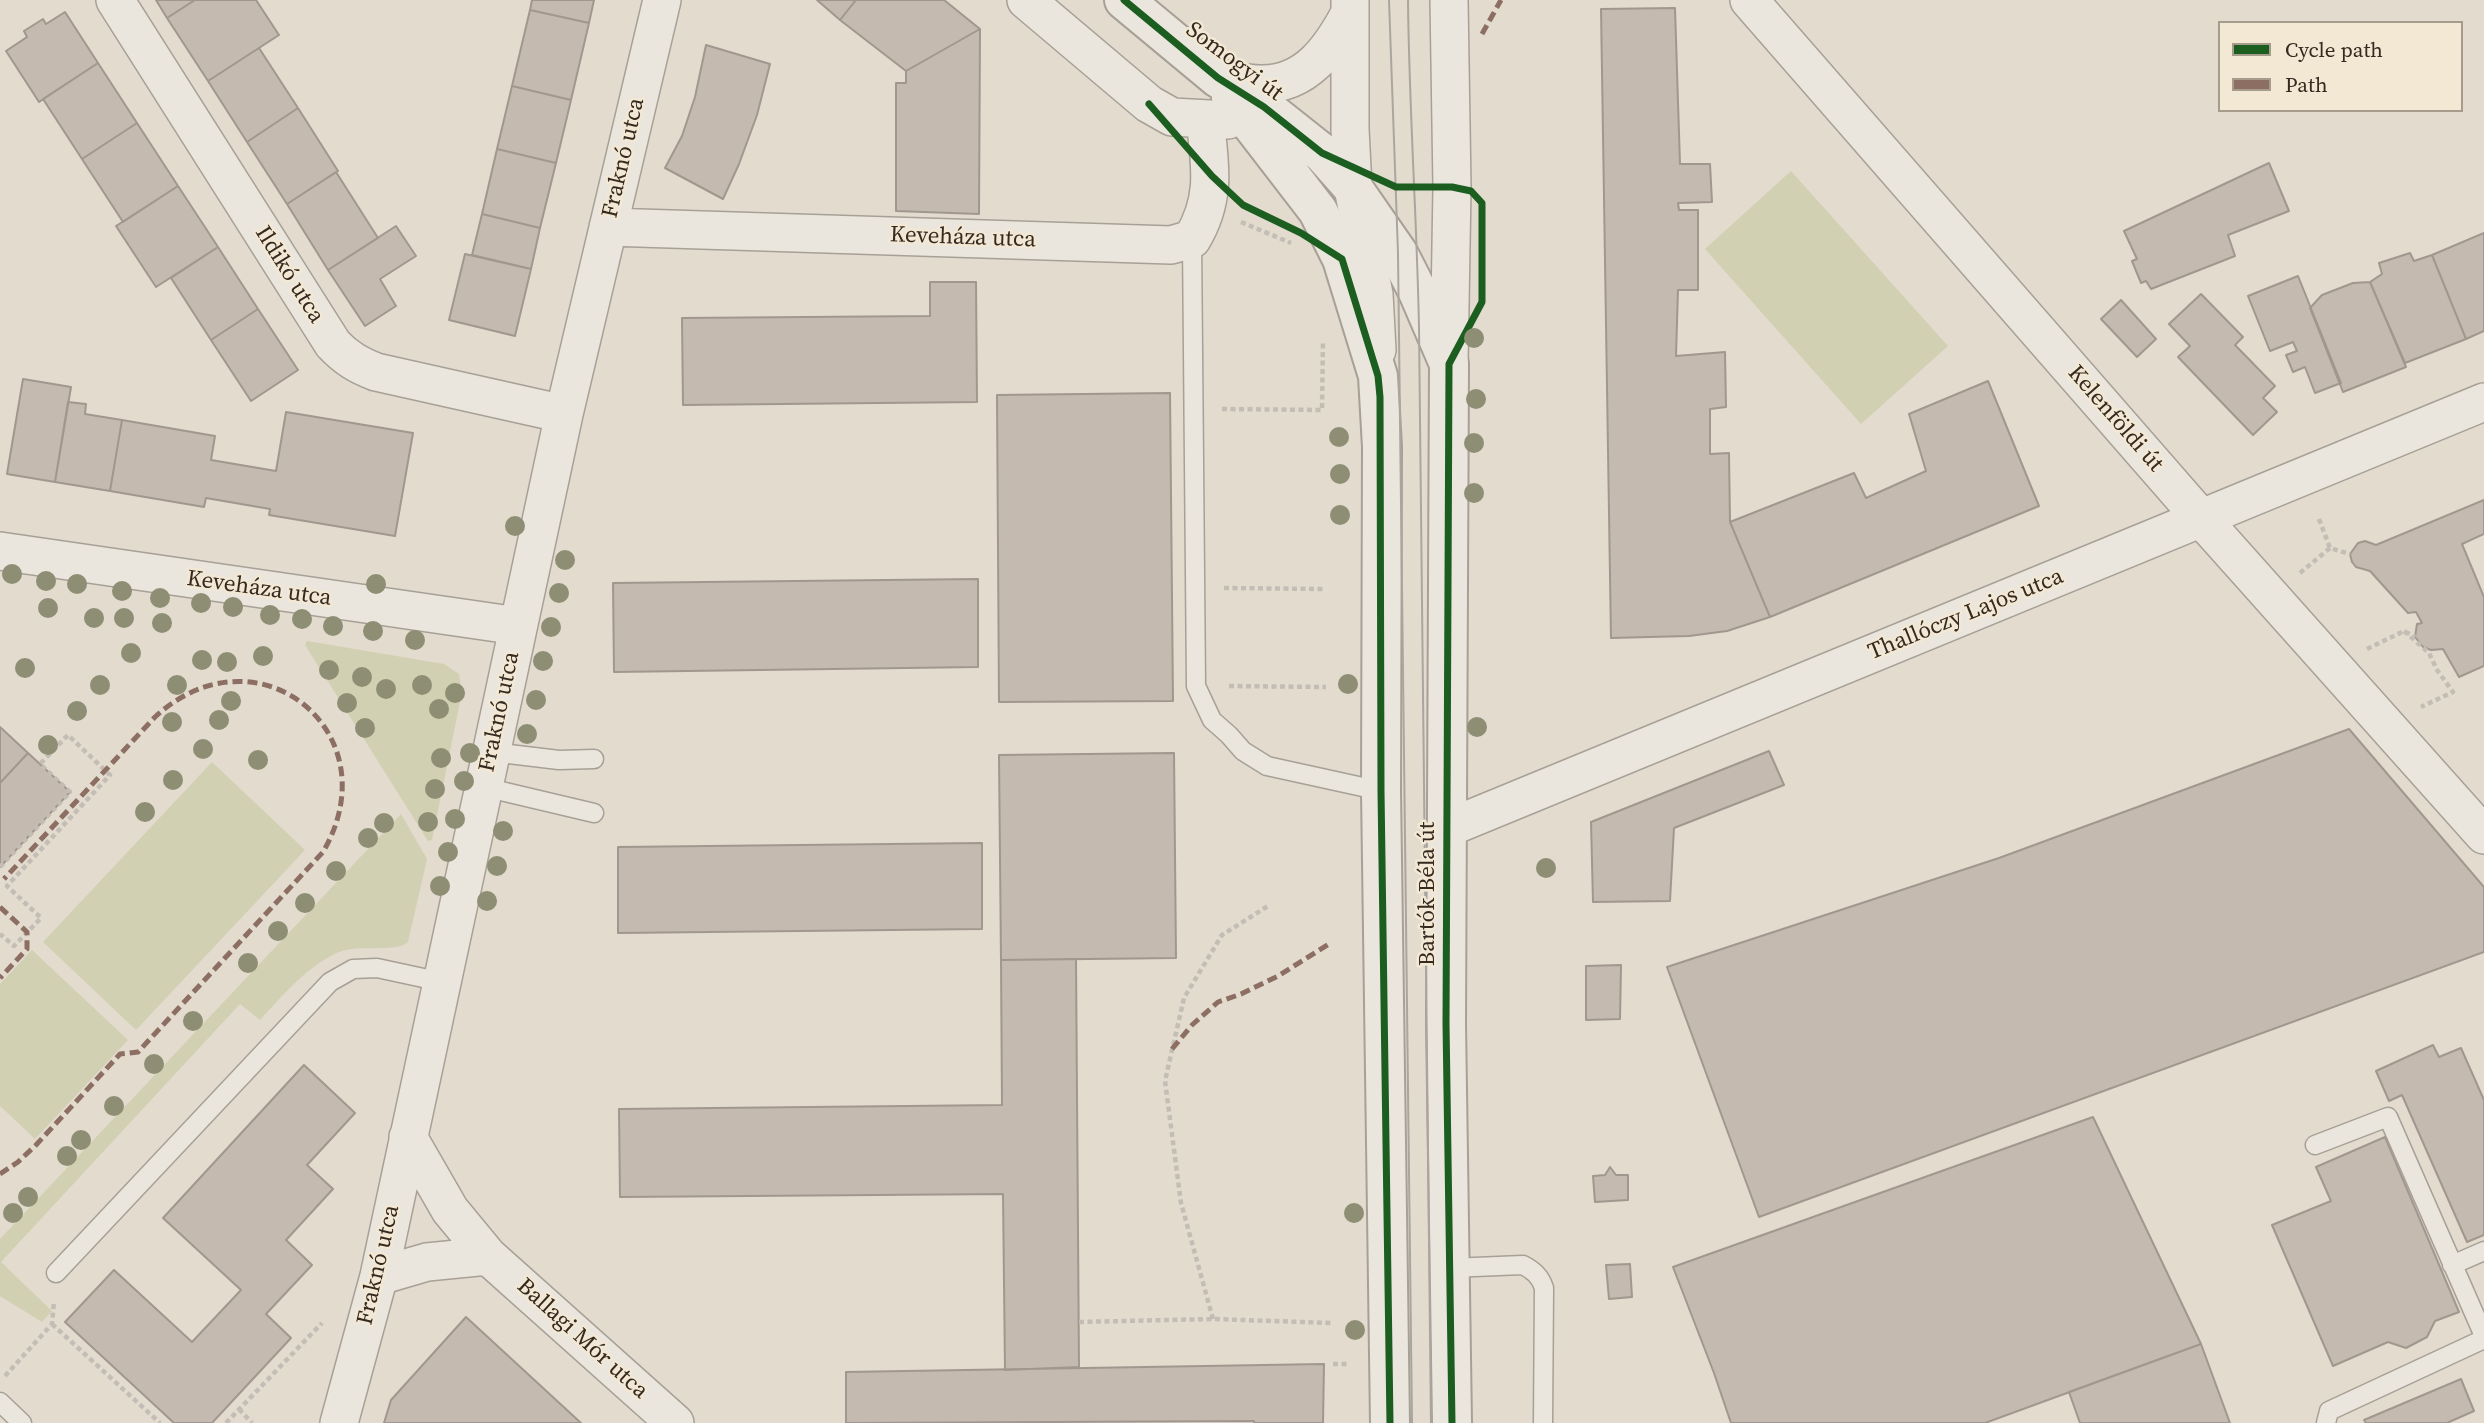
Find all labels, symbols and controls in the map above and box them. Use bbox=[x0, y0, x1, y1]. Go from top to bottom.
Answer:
street label: Somogyi út bbox=[1180, 16, 1288, 108]
legend bbox=[2218, 21, 2463, 112]
text: Cycle path bbox=[2285, 35, 2383, 64]
text: Path bbox=[2285, 70, 2328, 99]
street label: Fraknó utca bbox=[597, 95, 651, 221]
street label: Ildikó utca bbox=[248, 221, 330, 329]
street label: Keveháza utca bbox=[890, 222, 1036, 254]
street label: Kelenföldi út bbox=[2061, 360, 2169, 478]
street label: Thallóczy Lajos utca bbox=[1864, 563, 2068, 667]
street label: Keveháza utca bbox=[185, 565, 333, 613]
street label: Fraknó utca bbox=[474, 649, 526, 775]
street label: Bartók Béla út bbox=[1414, 822, 1442, 966]
street label: Fraknó utca bbox=[352, 1202, 406, 1328]
street label: Ballagi Mór utca bbox=[511, 1273, 653, 1405]

